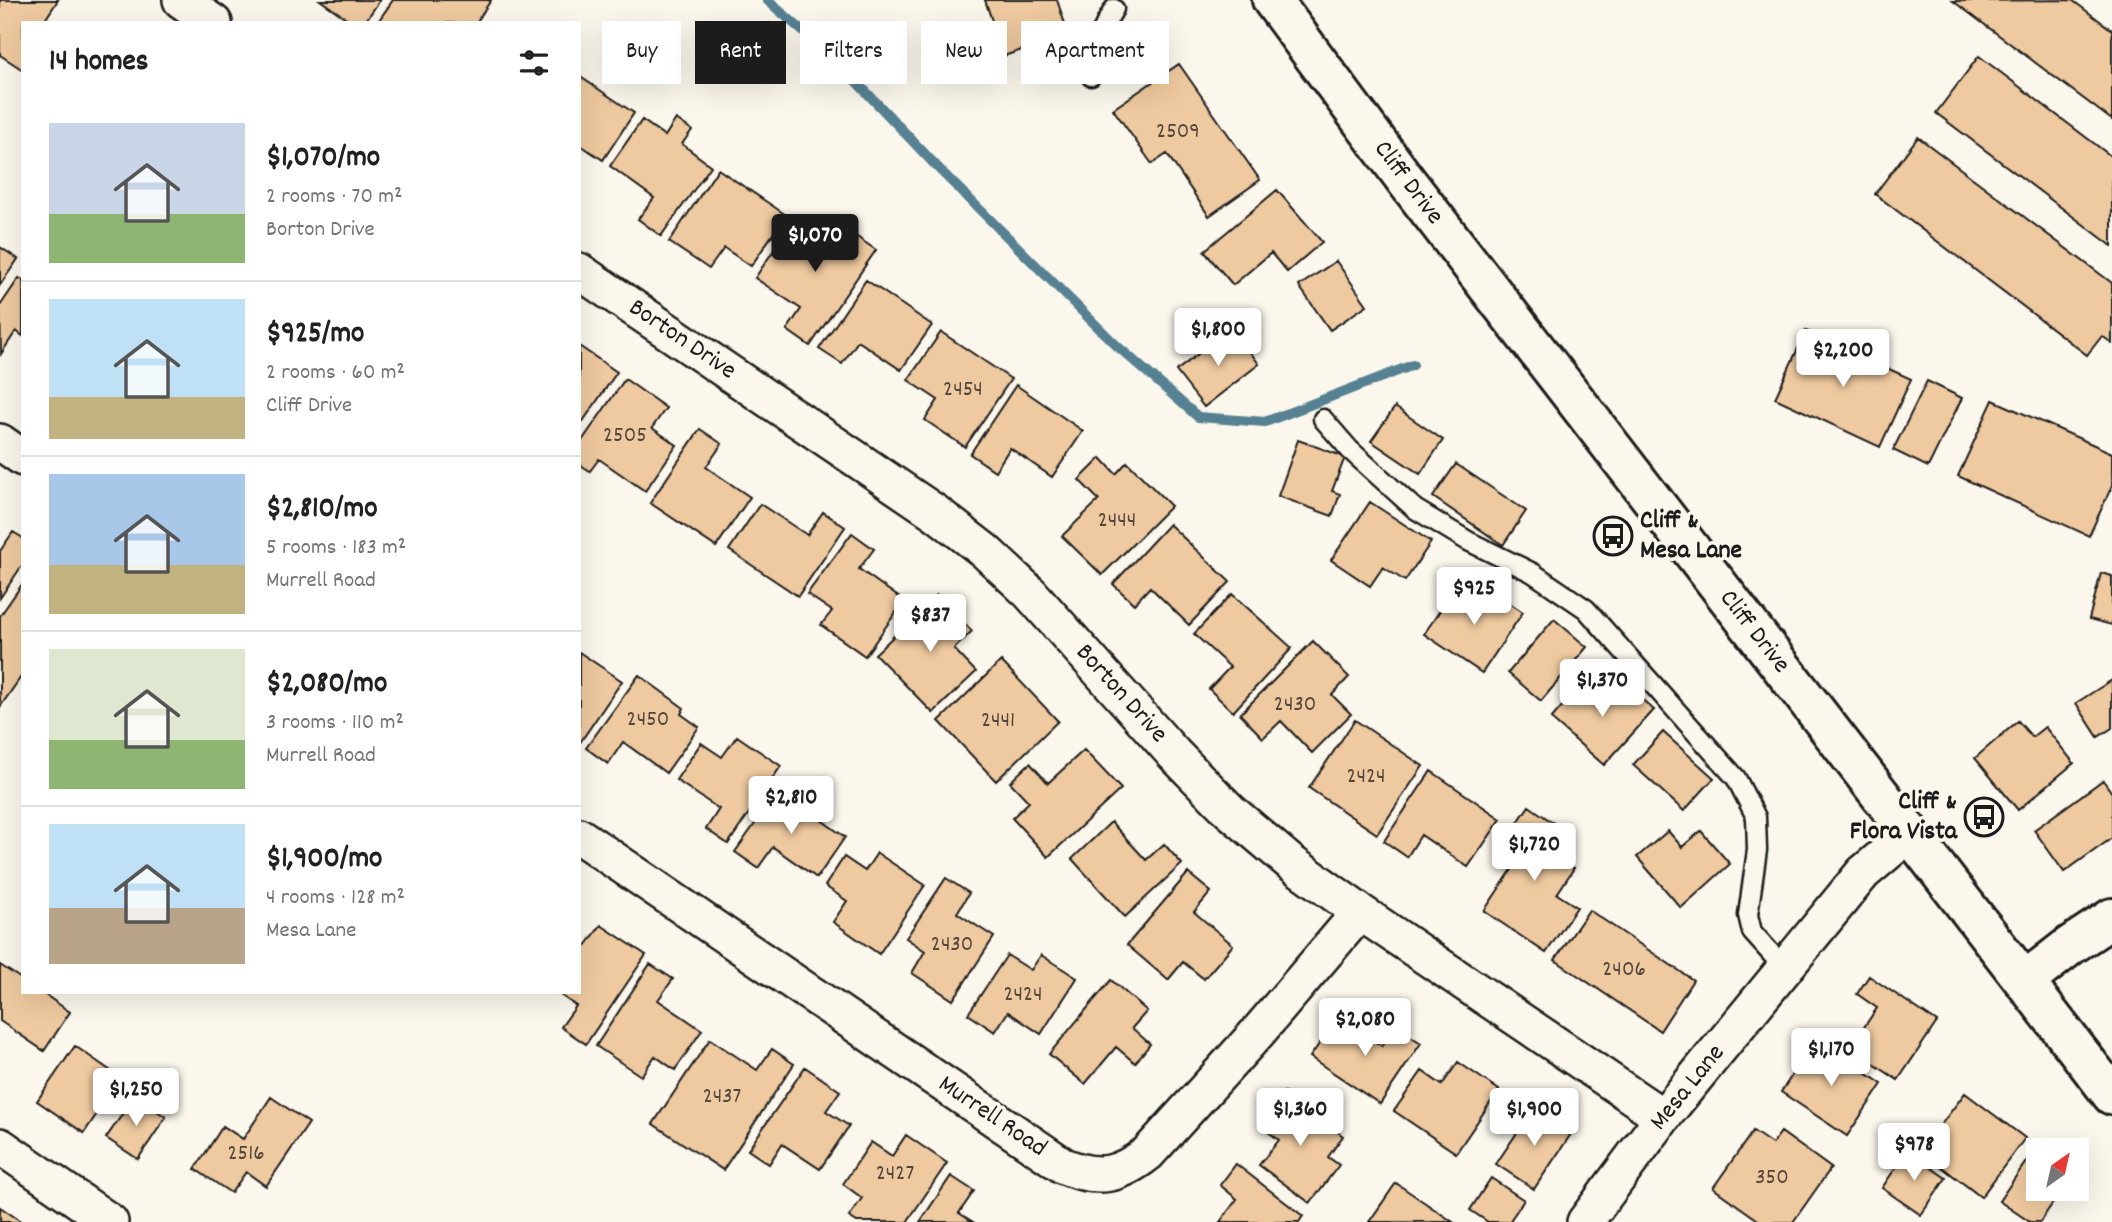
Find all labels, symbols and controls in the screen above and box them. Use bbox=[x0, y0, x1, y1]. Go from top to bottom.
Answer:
chip: Buy bbox=[602, 21, 681, 84]
chip: Rent bbox=[695, 21, 786, 84]
chip: Filters bbox=[800, 21, 907, 84]
chip: New bbox=[921, 21, 1007, 84]
chip: Apartment bbox=[1021, 21, 1169, 84]
text: 14 homes bbox=[49, 42, 148, 85]
icon: filters bbox=[515, 44, 553, 82]
house number: 2509 bbox=[1156, 116, 1200, 149]
street label: Cliff Drive bbox=[1364, 133, 1452, 233]
text: $1,070/mo bbox=[266, 138, 380, 181]
icon: home bbox=[105, 151, 189, 235]
text: 2 rooms · 70 m² bbox=[266, 181, 402, 214]
text: Borton Drive bbox=[266, 214, 375, 247]
pin: $1,070 bbox=[758, 215, 872, 274]
text: $1,070 bbox=[788, 220, 842, 253]
street label: Borton Drive bbox=[621, 290, 743, 390]
pin: $1,800 bbox=[1161, 308, 1275, 368]
text: $925/mo bbox=[266, 314, 364, 357]
text: $1,800 bbox=[1190, 314, 1246, 347]
icon: home bbox=[105, 327, 189, 411]
pin: $2,200 bbox=[1786, 330, 1900, 389]
text: $2,200 bbox=[1812, 335, 1874, 368]
text: 2 rooms · 60 m² bbox=[266, 357, 405, 390]
house number: 2454 bbox=[943, 374, 983, 407]
text: Cliff Drive bbox=[266, 390, 352, 423]
house number: 2505 bbox=[603, 420, 647, 453]
text: $2,810/mo bbox=[266, 489, 377, 532]
icon: home bbox=[105, 502, 189, 586]
place label: Cliff & Mesa Lane bbox=[1640, 503, 1742, 570]
house number: 2444 bbox=[1098, 505, 1136, 538]
bus stop icon: Cliff & Mesa Lane bbox=[1592, 515, 1634, 557]
text: 5 rooms · 183 m² bbox=[266, 532, 406, 565]
text: Murrell Road bbox=[266, 565, 376, 598]
pin: $925 bbox=[1433, 568, 1515, 627]
text: $925 bbox=[1453, 573, 1495, 606]
street label: Cliff Drive bbox=[1709, 582, 1799, 682]
pin: $837 bbox=[889, 594, 971, 654]
text: $837 bbox=[910, 600, 950, 633]
street label: Borton Drive bbox=[1066, 636, 1176, 752]
pin: $1,370 bbox=[1545, 660, 1659, 719]
text: $2,080/mo bbox=[266, 664, 387, 707]
text: $1,370 bbox=[1576, 665, 1628, 698]
icon: home bbox=[105, 677, 189, 761]
house number: 2430 bbox=[1274, 689, 1316, 722]
house number: 2450 bbox=[627, 704, 669, 737]
house number: 2441 bbox=[981, 705, 1015, 738]
text: 3 rooms · 110 m² bbox=[266, 707, 404, 740]
text: Murrell Road bbox=[266, 740, 376, 773]
house number: 2424 bbox=[1346, 761, 1386, 794]
pin: $2,810 bbox=[734, 776, 848, 836]
text: $2,810 bbox=[765, 782, 817, 815]
place label: Cliff & Flora Vista bbox=[1850, 784, 1958, 851]
bus stop icon: Cliff & Flora Vista bbox=[1963, 796, 2005, 838]
pin: $1,720 bbox=[1477, 824, 1591, 883]
text: $1,720 bbox=[1508, 829, 1560, 862]
text: $1,900/mo bbox=[266, 839, 382, 882]
icon: home bbox=[105, 852, 189, 936]
text: 4 rooms · 128 m² bbox=[266, 882, 405, 915]
text: Mesa Lane bbox=[266, 915, 356, 948]
house number: 2430 bbox=[931, 929, 973, 962]
house number: 2406 bbox=[1602, 954, 1646, 987]
house number: 2424 bbox=[1003, 979, 1043, 1012]
pin: $2,080 bbox=[1308, 998, 1422, 1058]
text: $2,080 bbox=[1335, 1004, 1395, 1037]
pin: $1,170 bbox=[1774, 1028, 1888, 1088]
text: $1,170 bbox=[1807, 1034, 1855, 1067]
street label: Mesa Lane bbox=[1642, 1037, 1734, 1139]
street label: Murrell Road bbox=[930, 1067, 1054, 1167]
pin: $1,250 bbox=[79, 1068, 193, 1128]
text: $1,250 bbox=[109, 1074, 163, 1107]
house number: 2437 bbox=[703, 1081, 741, 1114]
pin: $1,360 bbox=[1243, 1088, 1357, 1148]
pin: $1,900 bbox=[1477, 1088, 1591, 1148]
text: $1,360 bbox=[1272, 1094, 1328, 1127]
text: $1,900 bbox=[1506, 1094, 1562, 1127]
pin: $978 bbox=[1873, 1124, 1955, 1183]
text: $978 bbox=[1894, 1129, 1934, 1162]
house number: 2516 bbox=[227, 1138, 265, 1171]
north arrow bbox=[2026, 1138, 2090, 1200]
map controls bbox=[2026, 1138, 2089, 1201]
house number: 2427 bbox=[876, 1158, 914, 1191]
house number: 350 bbox=[1755, 1162, 1789, 1195]

